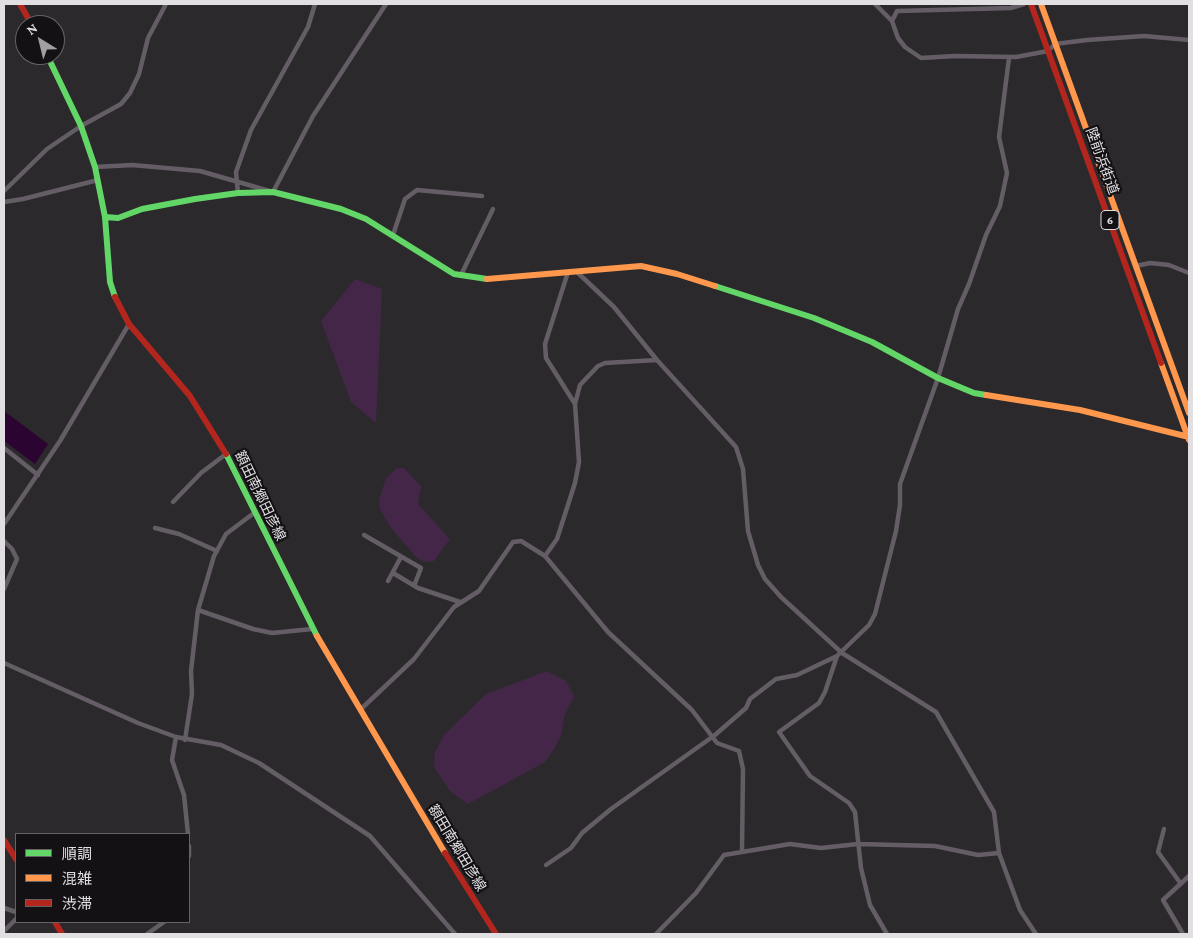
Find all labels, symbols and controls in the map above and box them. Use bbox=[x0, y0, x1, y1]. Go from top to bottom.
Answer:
north arrow bbox=[15, 15, 65, 65]
text: N bbox=[23, 19, 40, 38]
street label: 陸前浜街道 bbox=[1082, 125, 1122, 197]
road number: 6 bbox=[1101, 210, 1119, 230]
street label: 額田南郷田彦線 bbox=[231, 448, 289, 544]
street label: 額田南郷田彦線 bbox=[425, 802, 489, 894]
legend bbox=[15, 833, 190, 923]
text: 順調 bbox=[62, 846, 92, 862]
text: 混雑 bbox=[62, 871, 92, 887]
text: 渋滞 bbox=[62, 896, 92, 912]

